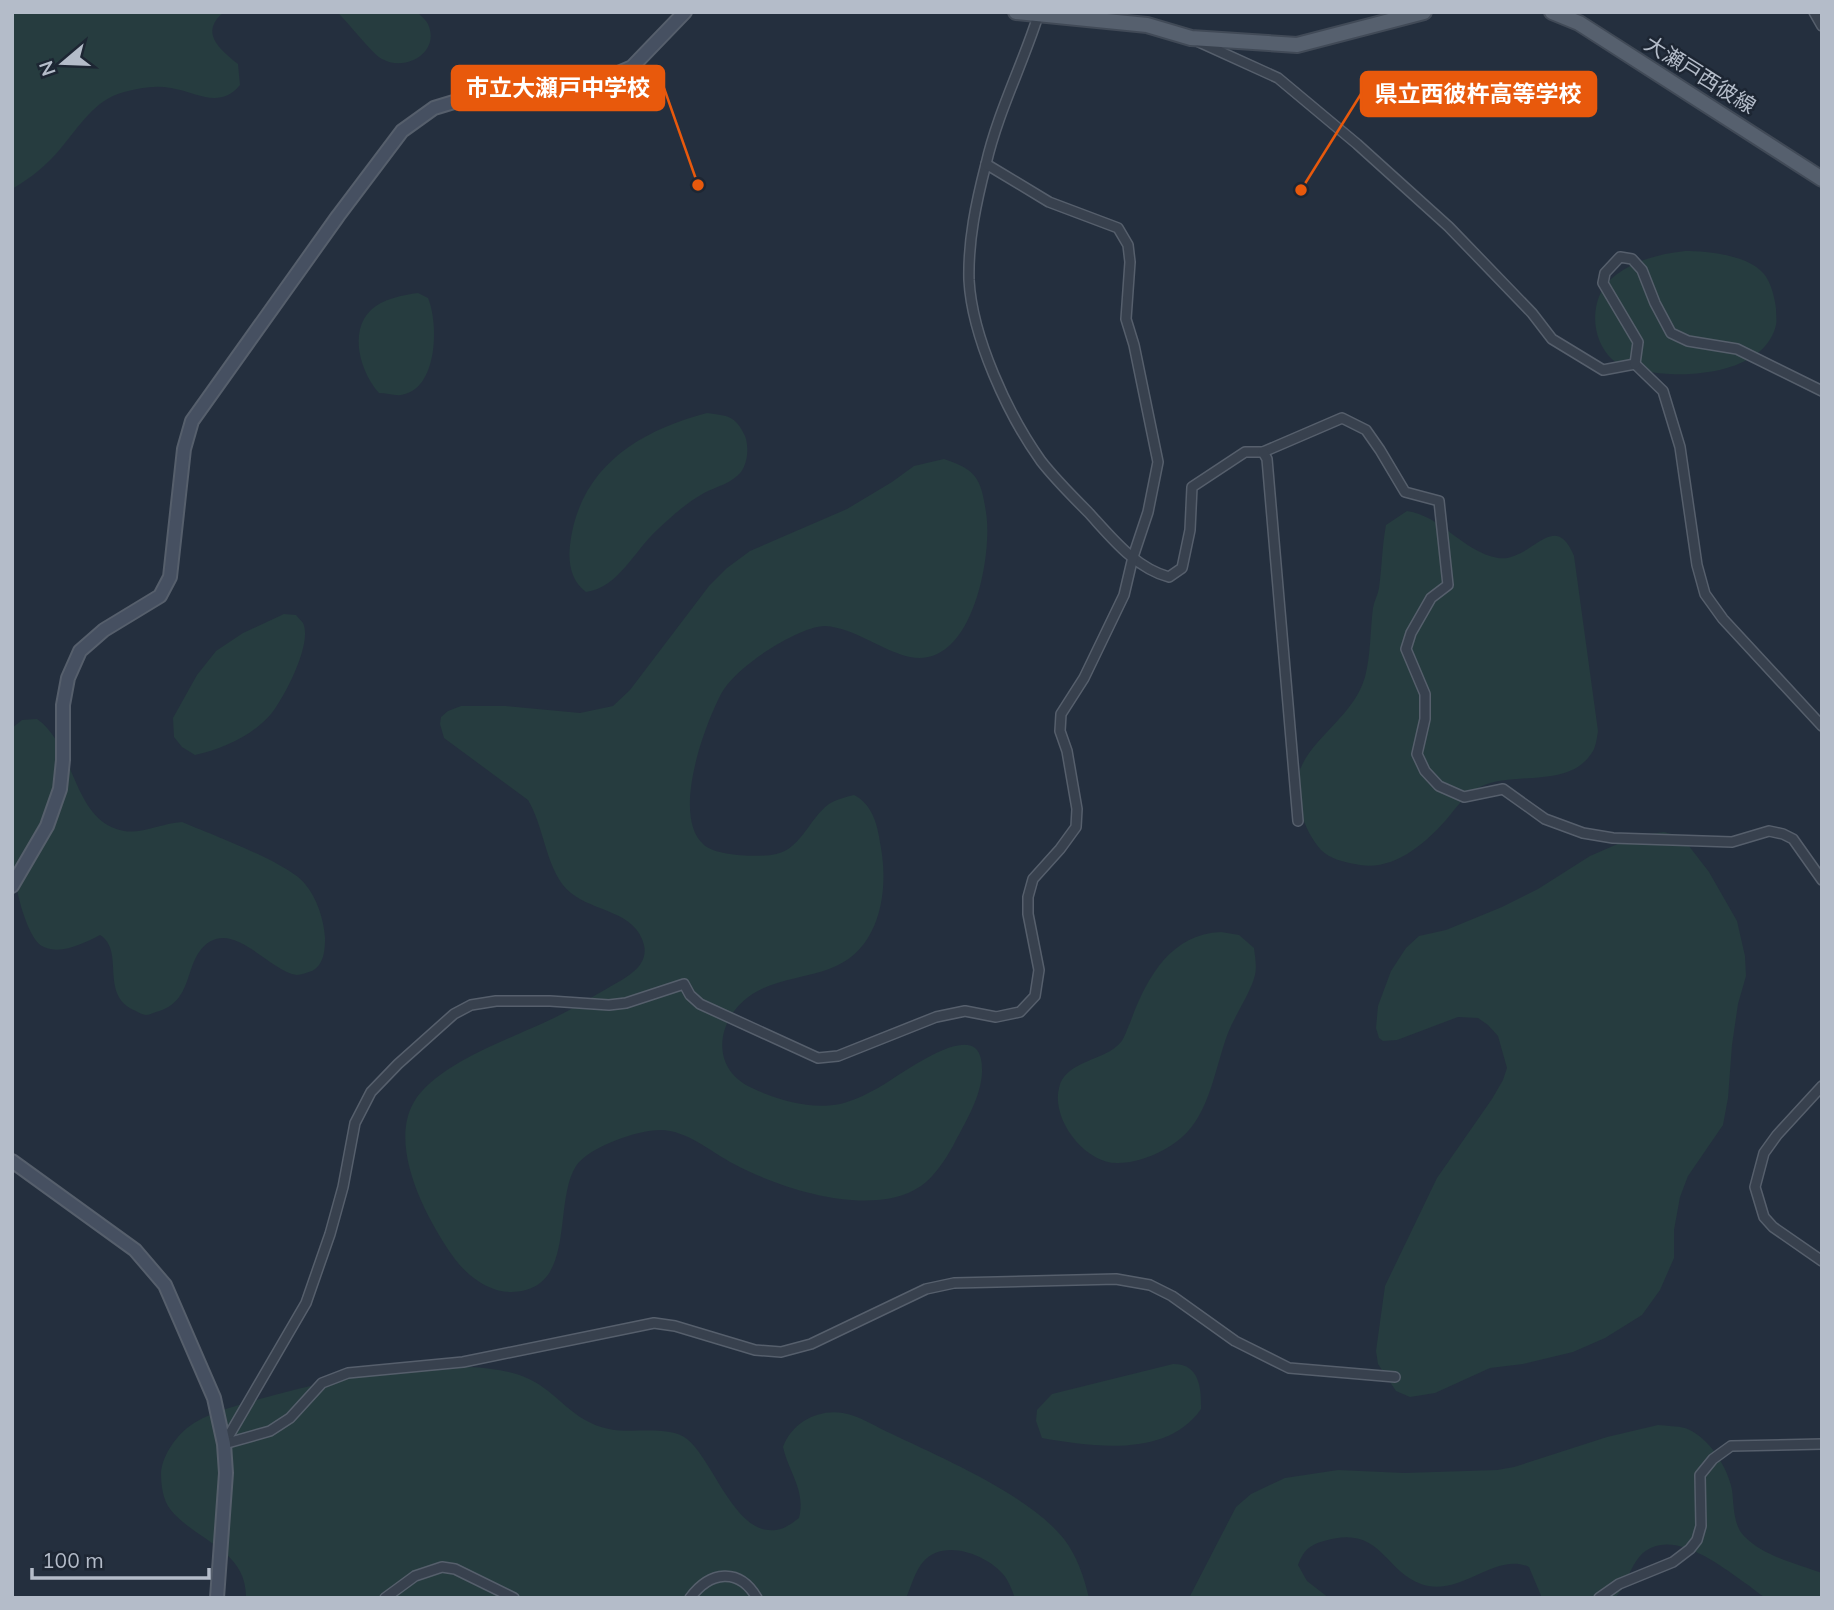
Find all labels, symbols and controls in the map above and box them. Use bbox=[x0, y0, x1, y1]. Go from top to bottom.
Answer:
north arrow bbox=[28, 28, 98, 98]
street label: 大瀬戸西彼線 bbox=[1640, 30, 1761, 119]
text: N bbox=[33, 58, 61, 79]
callout: 市立大瀬戸中学校 bbox=[452, 66, 664, 110]
callout: 県立西彼杵高等学校 bbox=[1361, 72, 1596, 116]
text: 市立大瀬戸中学校 bbox=[466, 73, 650, 102]
text: 県立西彼杵高等学校 bbox=[1375, 79, 1582, 108]
scale bar bbox=[32, 1536, 208, 1580]
text: 100 m bbox=[42, 1547, 104, 1573]

